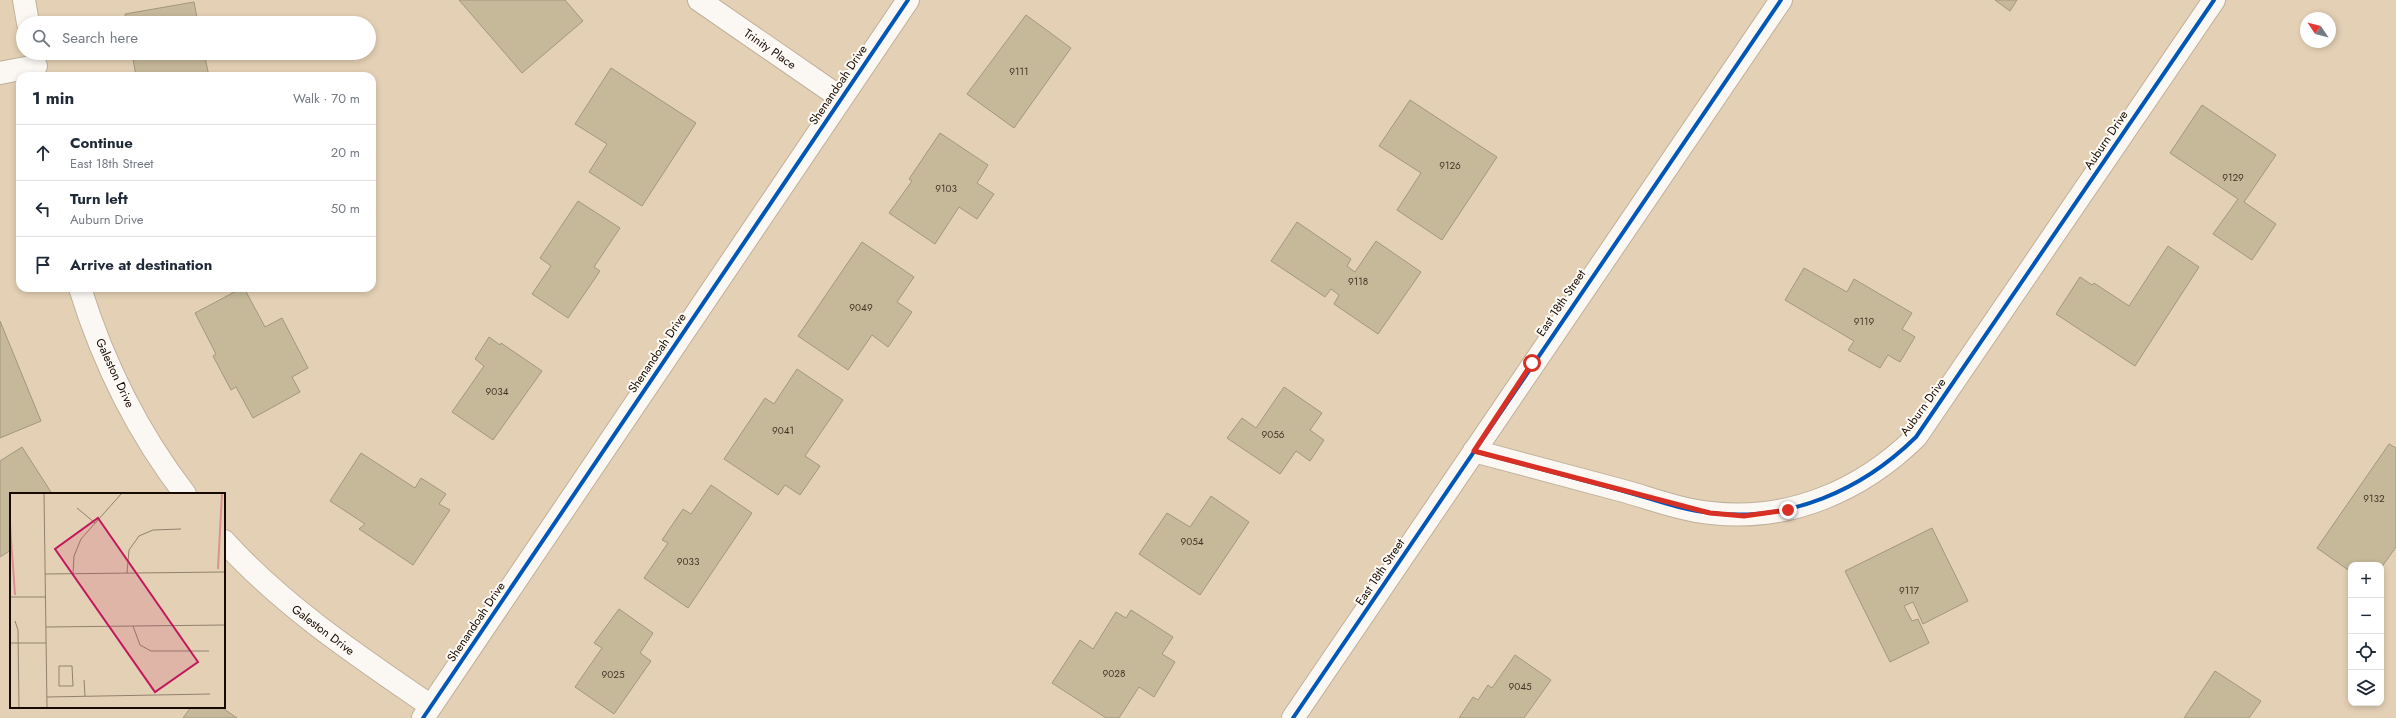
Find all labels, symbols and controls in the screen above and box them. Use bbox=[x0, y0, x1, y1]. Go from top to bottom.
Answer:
north arrow bbox=[2300, 12, 2336, 48]
search box bbox=[16, 16, 376, 60]
street label: Trinity Place bbox=[740, 24, 800, 74]
icon: search bbox=[30, 27, 52, 49]
text: Search here bbox=[62, 27, 138, 49]
street label: Shenandoah Drive bbox=[804, 41, 872, 129]
house number: 9111 bbox=[1009, 64, 1029, 79]
text: 1 min bbox=[32, 86, 74, 110]
text: Walk · 70 m bbox=[293, 89, 360, 108]
street label: Auburn Drive bbox=[2080, 107, 2132, 173]
text: Continue bbox=[70, 132, 133, 154]
icon: ahead bbox=[32, 142, 54, 164]
text: 20 m bbox=[331, 143, 360, 162]
text: East 18th Street bbox=[70, 154, 153, 173]
house number: 9126 bbox=[1439, 158, 1461, 173]
house number: 9129 bbox=[2222, 170, 2244, 185]
house number: 9103 bbox=[935, 181, 957, 196]
text: Turn left bbox=[70, 188, 128, 210]
icon: left bbox=[32, 198, 54, 220]
text: 50 m bbox=[331, 199, 360, 218]
text: Auburn Drive bbox=[70, 210, 143, 229]
icon: arrive bbox=[32, 254, 54, 276]
text: Arrive at destination bbox=[70, 254, 212, 276]
street label: East 18th Street bbox=[1532, 266, 1590, 340]
house number: 9118 bbox=[1348, 274, 1368, 289]
house number: 9049 bbox=[849, 300, 873, 315]
street label: Shenandoah Drive bbox=[623, 309, 691, 397]
house number: 9119 bbox=[1854, 314, 1874, 329]
street label: Galeston Drive bbox=[91, 335, 139, 411]
route start bbox=[1523, 354, 1541, 372]
street label: Auburn Drive bbox=[1896, 374, 1950, 440]
house number: 9034 bbox=[485, 384, 509, 399]
house number: 9041 bbox=[772, 423, 794, 438]
house number: 9056 bbox=[1261, 427, 1285, 442]
house number: 9132 bbox=[2363, 491, 2385, 506]
inset map bbox=[10, 493, 225, 708]
route end bbox=[1779, 501, 1797, 519]
house number: 9054 bbox=[1180, 534, 1204, 549]
street label: East 18th Street bbox=[1351, 535, 1409, 609]
house number: 9033 bbox=[677, 554, 700, 569]
map controls bbox=[2348, 562, 2384, 706]
button: + bbox=[2348, 562, 2384, 598]
street label: Shenandoah Drive bbox=[442, 578, 510, 666]
house number: 9117 bbox=[1899, 583, 1920, 598]
button: − bbox=[2348, 598, 2384, 634]
street label: Galeston Drive bbox=[288, 600, 358, 660]
button: locate bbox=[2348, 634, 2384, 670]
house number: 9028 bbox=[1103, 666, 1125, 681]
house number: 9025 bbox=[601, 667, 625, 682]
button: layers bbox=[2348, 670, 2384, 706]
house number: 9045 bbox=[1508, 679, 1532, 694]

